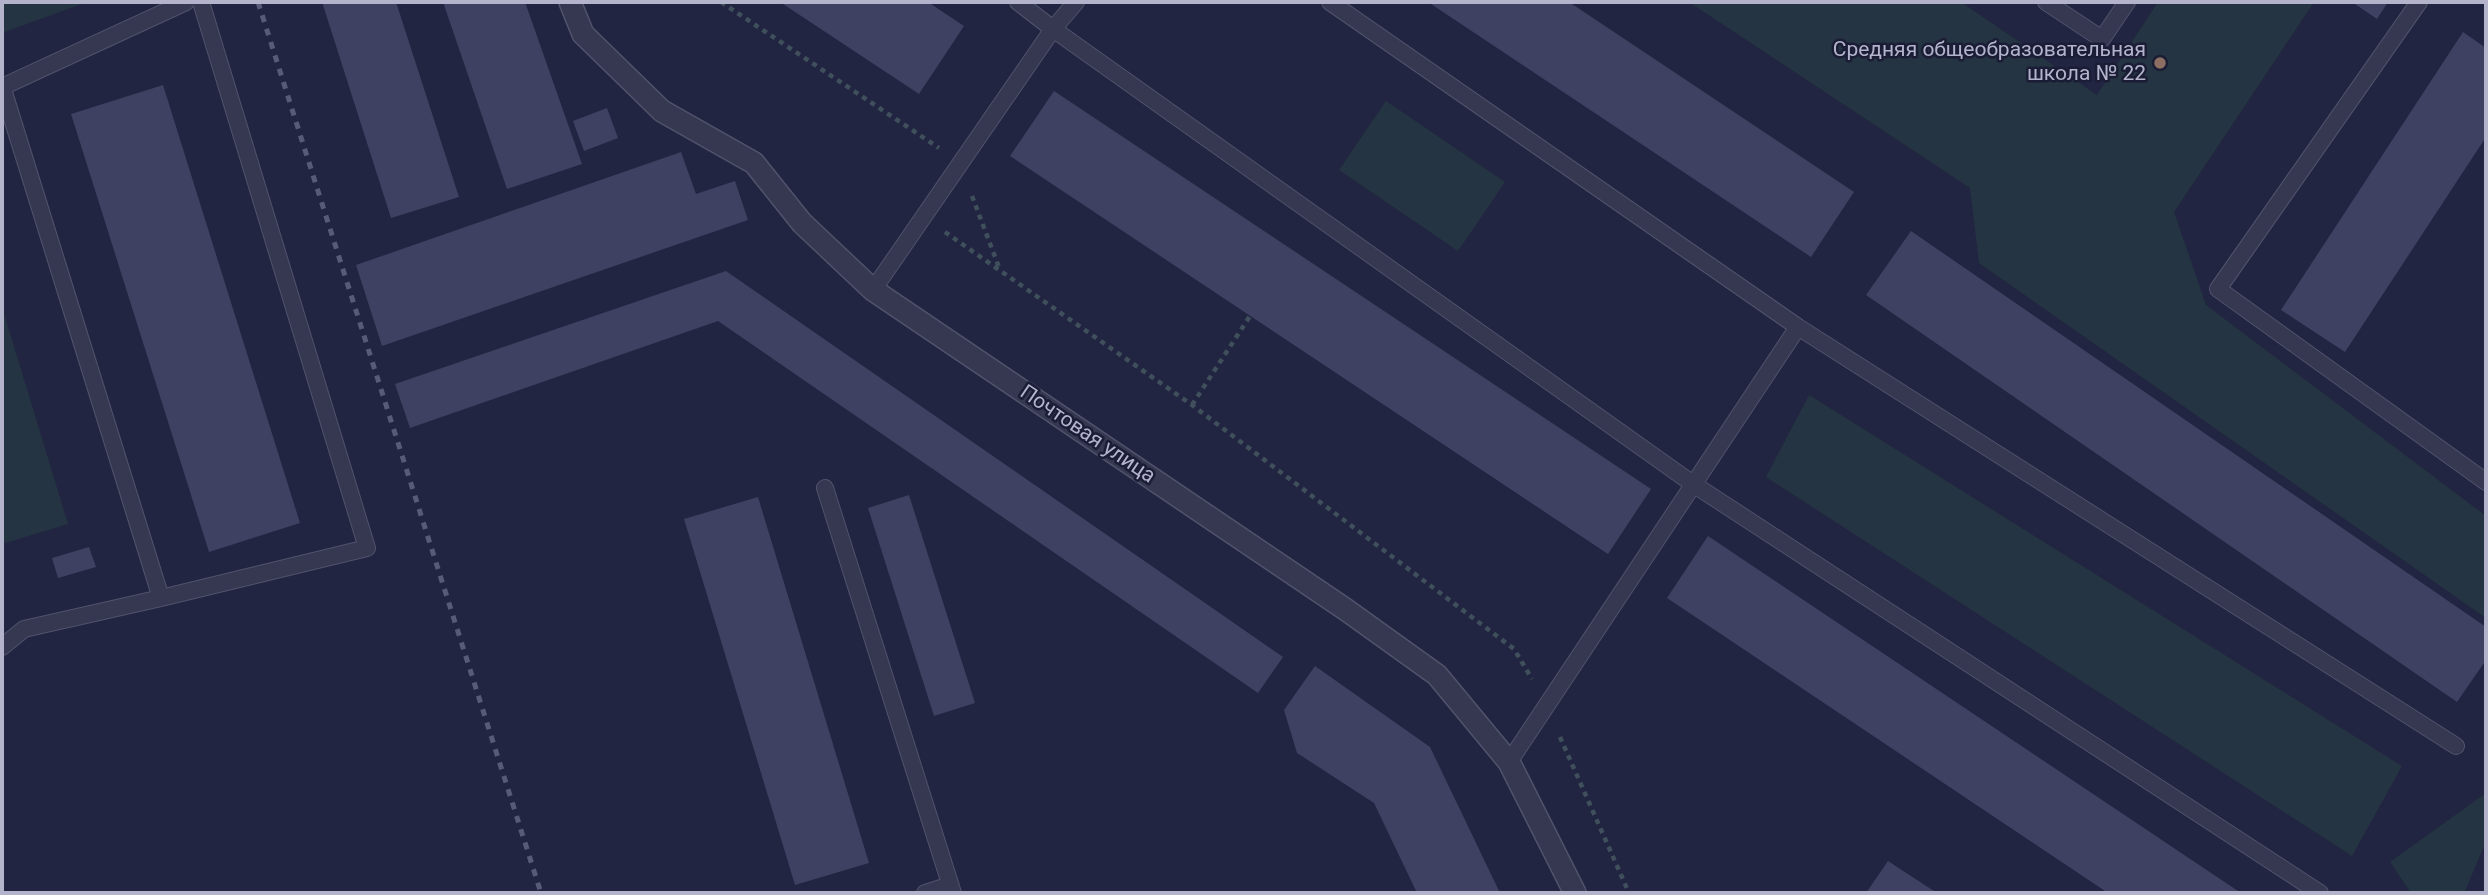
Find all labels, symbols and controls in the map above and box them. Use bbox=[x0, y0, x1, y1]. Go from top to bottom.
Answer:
place label: Средняя общеобразовательная школа № 22 bbox=[1833, 38, 2146, 88]
marker: Средняя общеобразовательная школа № 22 bbox=[2152, 55, 2168, 71]
street label: Почтовая улица bbox=[1015, 380, 1159, 490]

